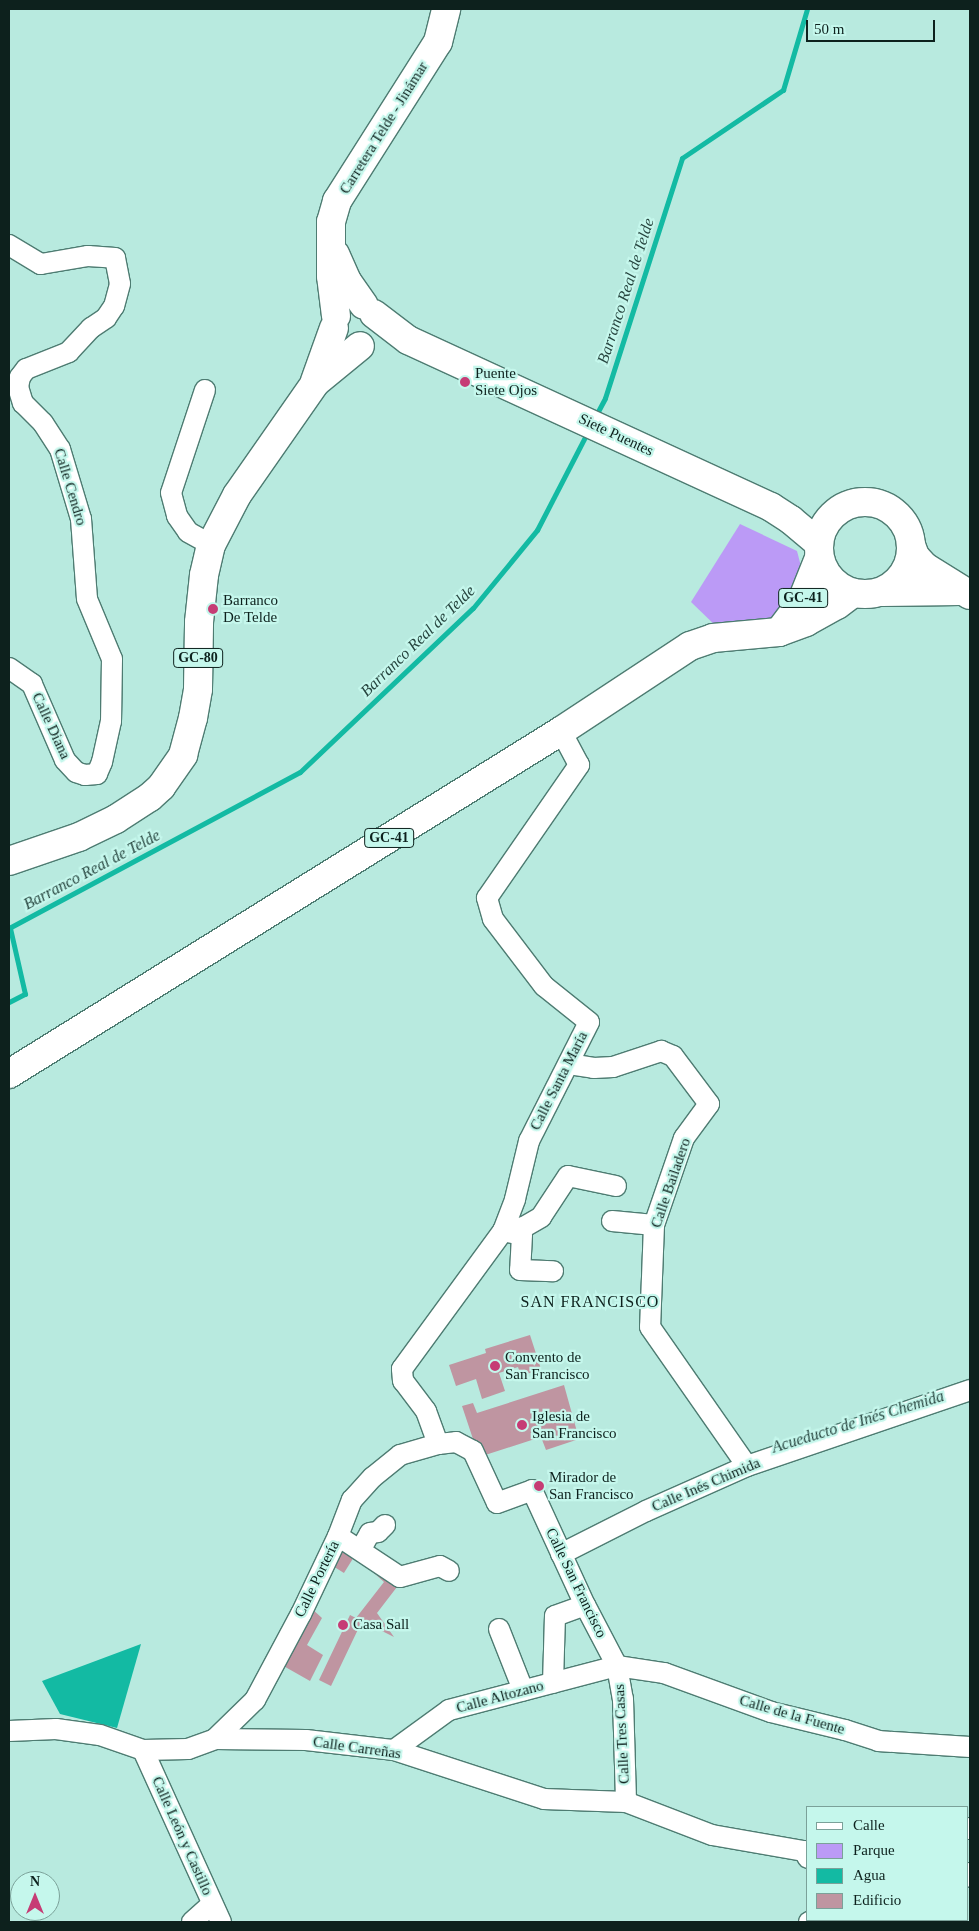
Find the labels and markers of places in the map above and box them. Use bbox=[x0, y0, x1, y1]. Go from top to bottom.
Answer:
place label: Puente Siete Ojos bbox=[475, 364, 537, 399]
marker: Puente Siete Ojos bbox=[459, 376, 471, 388]
place label: Barranco De Telde bbox=[223, 591, 278, 626]
marker: Barranco De Telde bbox=[207, 603, 219, 615]
place label: Convento de San Francisco bbox=[505, 1348, 590, 1383]
marker: Convento de San Francisco bbox=[489, 1360, 501, 1372]
place label: Iglesia de San Francisco bbox=[532, 1407, 617, 1442]
marker: Iglesia de San Francisco bbox=[516, 1419, 528, 1431]
place label: Mirador de San Francisco bbox=[549, 1468, 634, 1503]
marker: Mirador de San Francisco bbox=[533, 1480, 545, 1492]
place label: Casa Sall bbox=[353, 1616, 409, 1634]
marker: Casa Sall bbox=[337, 1619, 349, 1631]

